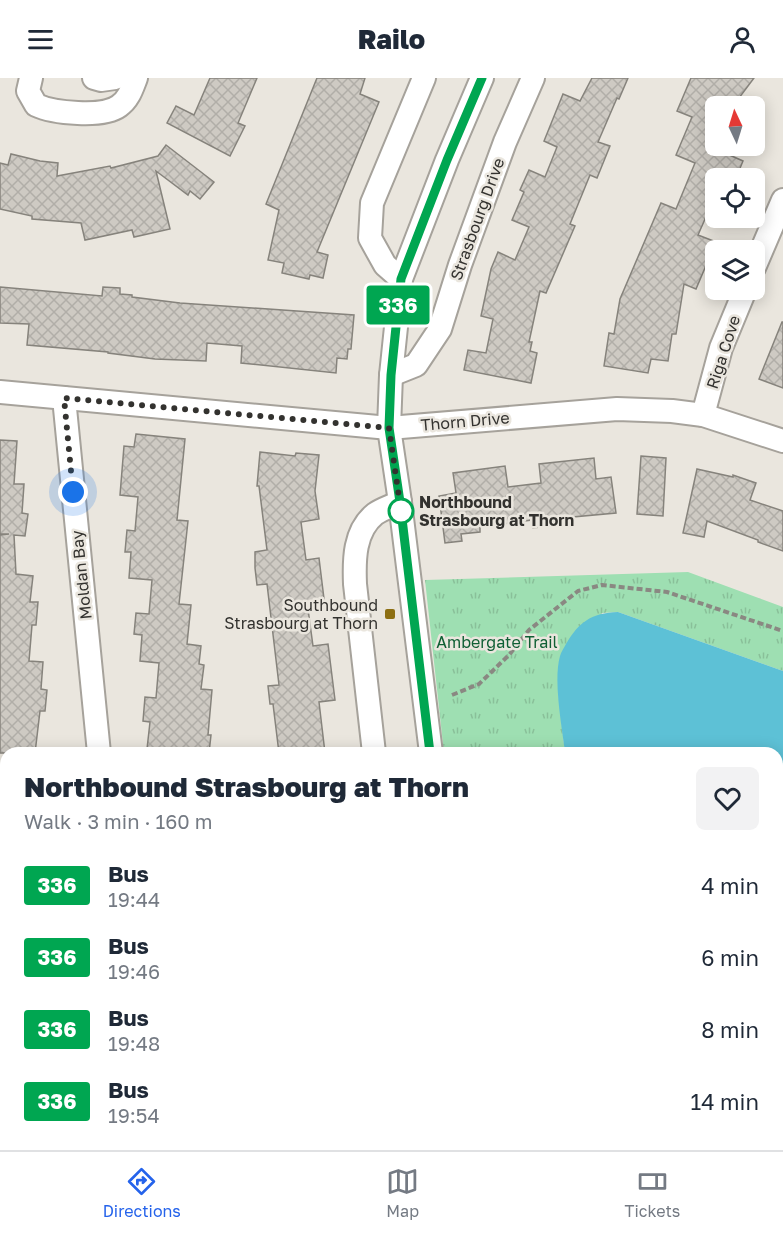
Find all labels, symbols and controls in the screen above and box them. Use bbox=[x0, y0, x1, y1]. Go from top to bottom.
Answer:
icon: menu bbox=[24, 23, 57, 56]
text: Railo bbox=[358, 23, 425, 55]
icon: person bbox=[726, 23, 759, 56]
north arrow bbox=[705, 96, 765, 156]
map controls bbox=[705, 96, 765, 300]
street label: Strasbourg Drive bbox=[446, 155, 508, 283]
button: locate bbox=[705, 168, 765, 228]
button: layers bbox=[705, 240, 765, 300]
line badge: 336 bbox=[364, 286, 432, 324]
text: 336 bbox=[379, 292, 417, 318]
street label: Riga Cove bbox=[702, 313, 744, 391]
street label: Thorn Drive bbox=[420, 407, 510, 435]
your location bbox=[58, 477, 88, 507]
place label: Northbound Strasbourg at Thorn bbox=[419, 492, 574, 530]
marker: Northbound Strasbourg at Thorn bbox=[388, 498, 414, 524]
street label: Moldan Bay bbox=[66, 529, 96, 621]
place label: Southbound Strasbourg at Thorn bbox=[224, 595, 378, 633]
marker: Southbound Strasbourg at Thorn bbox=[383, 607, 397, 621]
park label: Ambergate Trail bbox=[436, 632, 558, 652]
button: heart bbox=[696, 767, 759, 830]
text: Northbound Strasbourg at Thorn bbox=[24, 770, 469, 803]
text: Walk · 3 min · 160 m bbox=[24, 809, 212, 833]
text: Bus bbox=[108, 860, 149, 887]
text: 336 bbox=[38, 872, 76, 898]
text: 4 min bbox=[701, 872, 759, 899]
text: 19:44 bbox=[108, 887, 160, 911]
text: Bus bbox=[108, 932, 149, 959]
text: 336 bbox=[38, 944, 76, 970]
text: 6 min bbox=[701, 944, 759, 971]
text: 19:46 bbox=[108, 959, 160, 983]
text: Bus bbox=[108, 1004, 149, 1031]
text: 336 bbox=[38, 1016, 76, 1042]
text: 8 min bbox=[701, 1016, 759, 1043]
text: 19:48 bbox=[108, 1031, 160, 1055]
text: Bus bbox=[108, 1076, 149, 1103]
text: 336 bbox=[38, 1088, 76, 1114]
text: 14 min bbox=[691, 1088, 759, 1115]
text: 19:54 bbox=[108, 1103, 160, 1127]
tab: Directions bbox=[103, 1165, 181, 1221]
tab: Map bbox=[386, 1165, 419, 1221]
tab: Tickets bbox=[625, 1165, 680, 1221]

